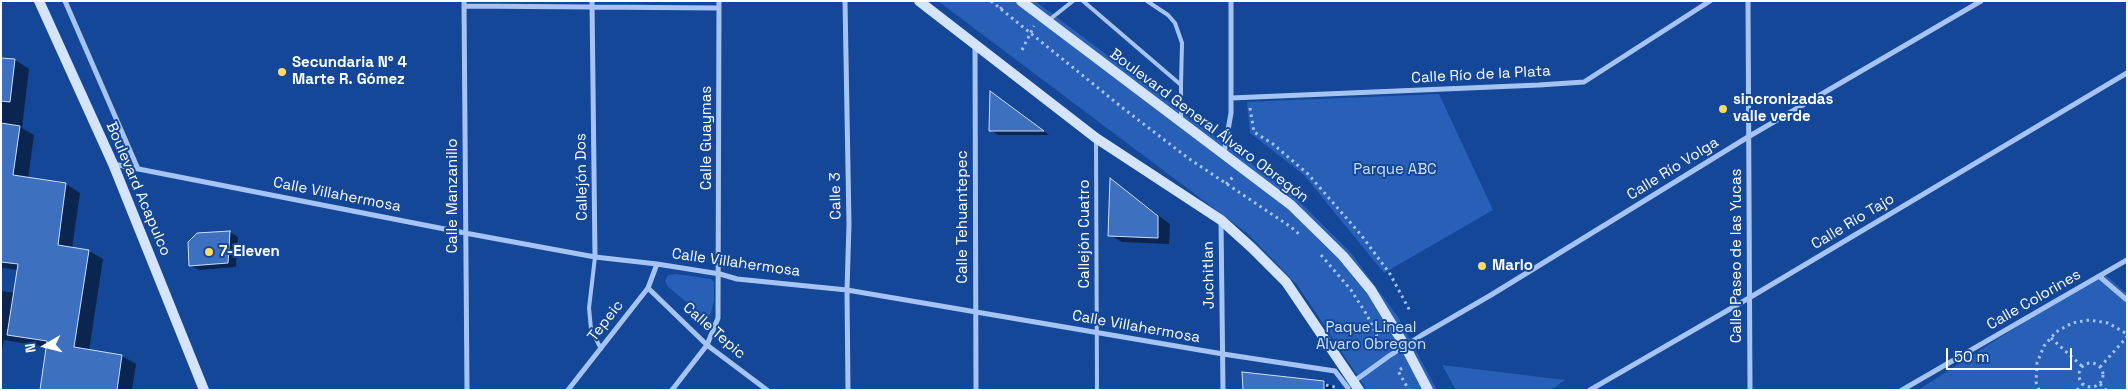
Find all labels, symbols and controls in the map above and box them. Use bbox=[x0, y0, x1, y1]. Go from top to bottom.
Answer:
street label: Boulevard General Álvaro Obregón bbox=[1106, 45, 1312, 207]
place label: Secundaria N° 4 Marte R. Gómez bbox=[292, 54, 407, 89]
street label: Calle Río de la Plata bbox=[1411, 62, 1551, 88]
marker: Secundaria N° 4 Marte R. Gómez bbox=[276, 66, 288, 78]
street label: Calle Guaymas bbox=[698, 86, 716, 190]
place label: sincronizadas valle verde bbox=[1733, 91, 1833, 126]
marker: sincronizadas valle verde bbox=[1717, 103, 1729, 115]
street label: Boulevard Acapulco bbox=[102, 119, 174, 259]
street label: Callejón Dos bbox=[572, 133, 592, 221]
street label: Calle Río Volga bbox=[1624, 134, 1722, 204]
street label: Calle Manzanillo bbox=[444, 138, 462, 254]
street label: Calle Tehuantepec bbox=[954, 150, 972, 284]
park label: Parque ABC bbox=[1353, 161, 1437, 179]
street label: Calle Paseo de las Yucas bbox=[1728, 169, 1746, 343]
street label: Calle 3 bbox=[827, 172, 845, 220]
street label: Calle Villahermosa bbox=[272, 174, 402, 216]
street label: Callejón Cuatro bbox=[1076, 179, 1094, 289]
street label: Calle Río Tajo bbox=[1808, 190, 1898, 254]
street label: Juchitlan bbox=[1199, 241, 1219, 309]
place label: 7-Eleven bbox=[219, 243, 280, 261]
street label: Calle Villahermosa bbox=[671, 245, 801, 281]
marker: 7-Eleven bbox=[203, 246, 215, 258]
place label: Marlo bbox=[1492, 257, 1533, 275]
marker: Marlo bbox=[1476, 260, 1488, 272]
street label: Calle Colorines bbox=[1984, 266, 2084, 334]
street label: Tepeic bbox=[584, 297, 628, 345]
street label: Calle Tepic bbox=[679, 299, 749, 363]
street label: Calle Villahermosa bbox=[1071, 307, 1201, 347]
park label: Paque Lineal Alvaro Obregon bbox=[1316, 319, 1426, 354]
north arrow bbox=[20, 321, 70, 371]
scale bar bbox=[1948, 338, 2074, 370]
text: N bbox=[21, 342, 40, 354]
text: 50 m bbox=[1954, 347, 1989, 366]

